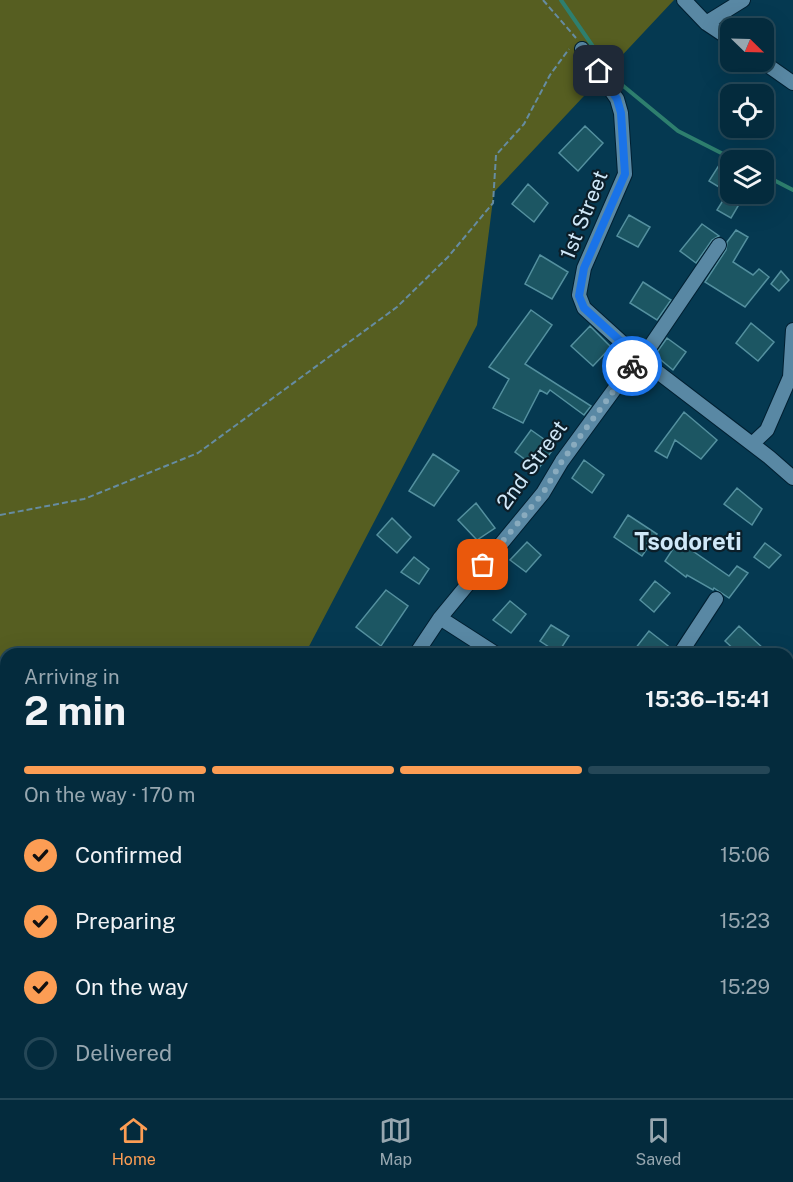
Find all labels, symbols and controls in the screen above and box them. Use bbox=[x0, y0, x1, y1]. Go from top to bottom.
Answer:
north arrow bbox=[720, 18, 774, 72]
map controls bbox=[720, 18, 774, 204]
pin bbox=[573, 45, 624, 96]
icon: home bbox=[582, 54, 615, 87]
button: locate bbox=[720, 84, 774, 138]
button: layers bbox=[720, 150, 774, 204]
street label: 1st Street bbox=[554, 167, 613, 263]
courier bbox=[602, 336, 662, 396]
icon: bike bbox=[616, 350, 649, 383]
street label: 2nd Street bbox=[491, 415, 572, 514]
district label: Tsodoreti bbox=[634, 527, 742, 555]
pin bbox=[457, 539, 508, 590]
icon: bag bbox=[466, 548, 499, 581]
text: Arriving in bbox=[24, 665, 119, 689]
text: 15:36–15:41 bbox=[645, 686, 770, 712]
text: 2 min bbox=[24, 688, 126, 734]
text: On the way · 170 m bbox=[24, 783, 195, 807]
icon: check bbox=[24, 839, 57, 872]
text: Confirmed bbox=[75, 842, 182, 868]
text: 15:06 bbox=[720, 843, 770, 867]
icon: check bbox=[24, 905, 57, 938]
text: Preparing bbox=[75, 908, 176, 934]
text: 15:23 bbox=[720, 909, 770, 933]
icon: check bbox=[24, 971, 57, 1004]
text: On the way bbox=[75, 974, 188, 1000]
text: 15:29 bbox=[720, 975, 770, 999]
text: Delivered bbox=[75, 1040, 172, 1066]
tab: Home bbox=[112, 1114, 156, 1169]
tab: Map bbox=[379, 1114, 412, 1169]
tab: Saved bbox=[636, 1114, 681, 1169]

